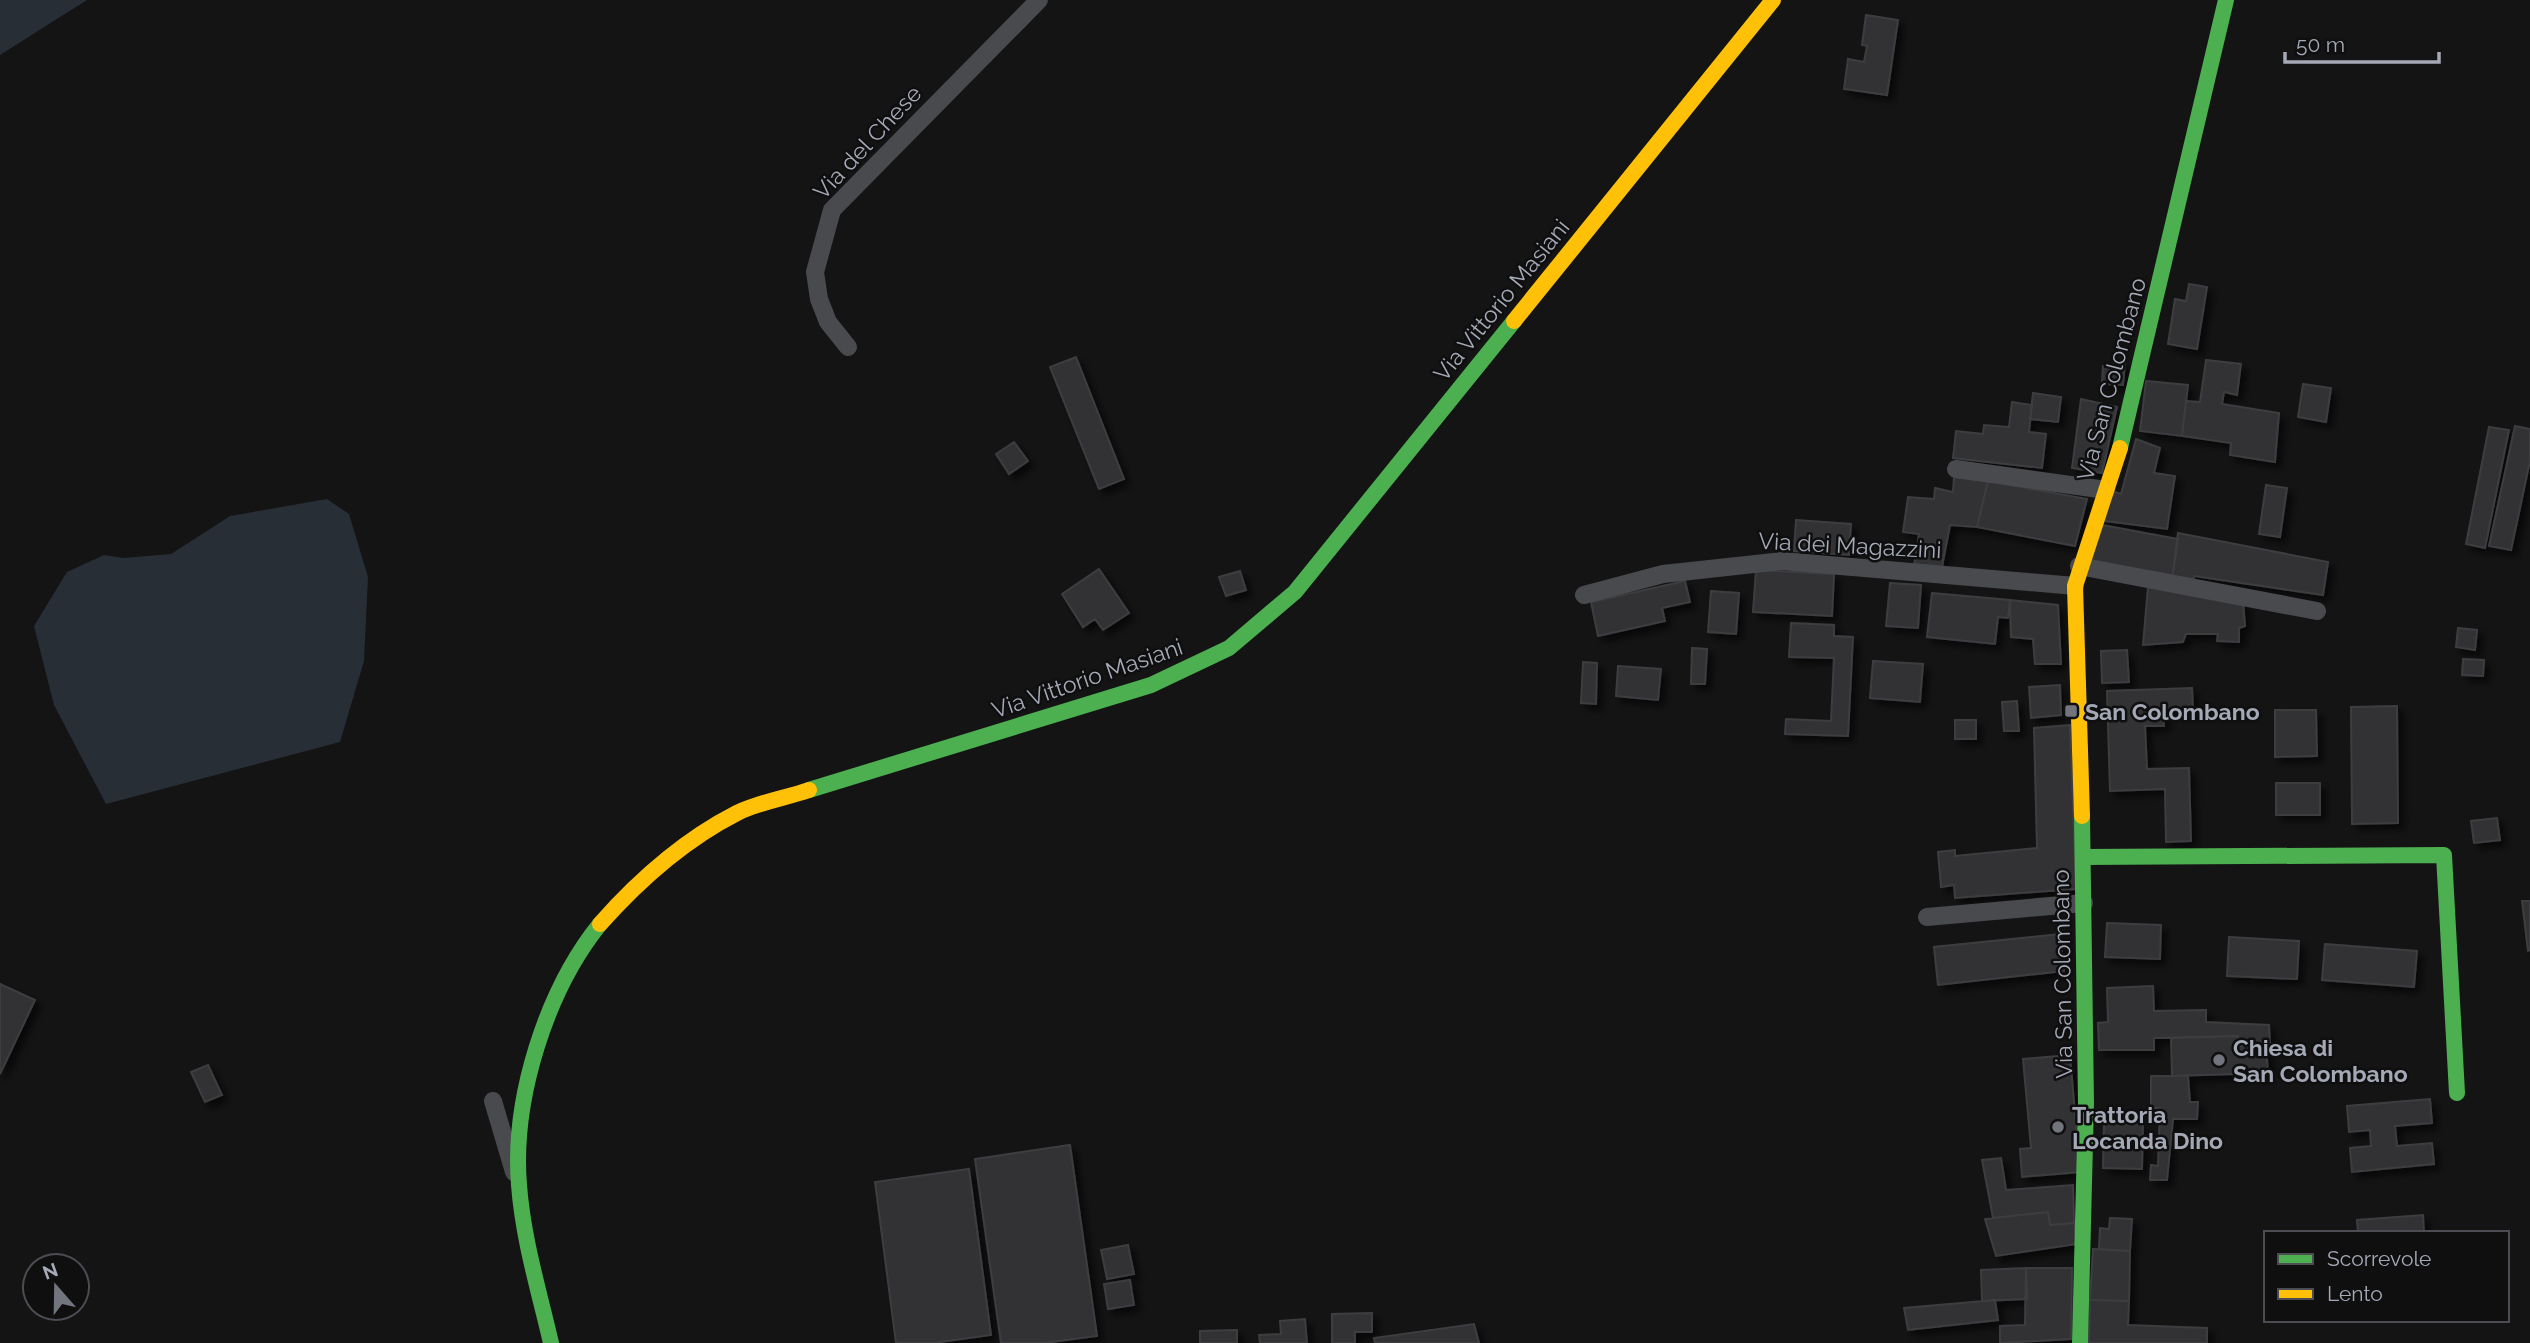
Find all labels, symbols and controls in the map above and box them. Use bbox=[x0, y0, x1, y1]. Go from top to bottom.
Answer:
scale bar bbox=[2285, 21, 2439, 65]
text: 50 m bbox=[2296, 32, 2345, 57]
street label: Via del Chese bbox=[807, 80, 927, 204]
street label: Via Vittorio Masiani bbox=[1428, 214, 1574, 386]
street label: Via San Colombano bbox=[2071, 274, 2151, 484]
street label: Via dei Magazzini bbox=[1758, 527, 1942, 563]
street label: Via Vittorio Masiani bbox=[988, 633, 1186, 723]
place label: San Colombano bbox=[2085, 698, 2260, 725]
marker: San Colombano bbox=[2063, 703, 2079, 719]
street label: Via San Colombano bbox=[2047, 869, 2077, 1079]
place label: Chiesa di San Colombano bbox=[2233, 1034, 2408, 1087]
marker: Chiesa di San Colombano bbox=[2211, 1052, 2227, 1068]
place label: Trattoria Locanda Dino bbox=[2072, 1101, 2223, 1154]
marker: Trattoria Locanda Dino bbox=[2050, 1119, 2066, 1135]
legend bbox=[2264, 1231, 2509, 1322]
text: Scorrevole bbox=[2327, 1246, 2431, 1271]
north arrow bbox=[21, 1252, 91, 1322]
text: N bbox=[40, 1258, 61, 1284]
text: Lento bbox=[2327, 1281, 2383, 1306]

